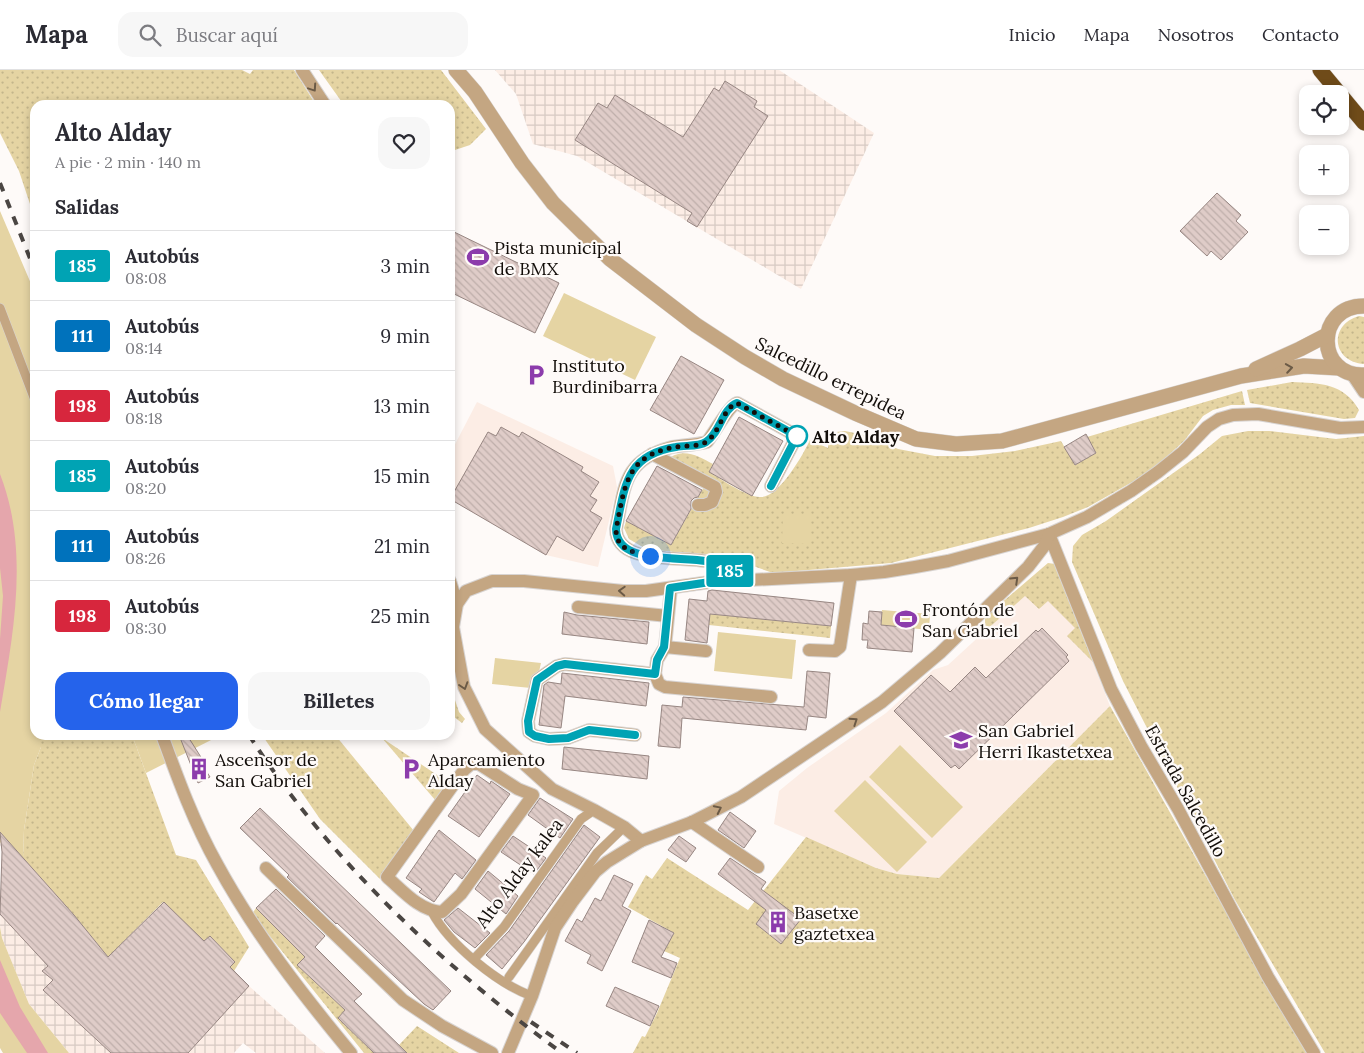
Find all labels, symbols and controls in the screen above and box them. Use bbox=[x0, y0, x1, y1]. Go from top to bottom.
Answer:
search box bbox=[118, 12, 468, 57]
text: Mapa bbox=[25, 19, 88, 50]
icon: search bbox=[136, 21, 164, 49]
text: Buscar aquí bbox=[176, 23, 278, 47]
text: Inicio bbox=[1009, 23, 1056, 46]
text: Mapa bbox=[1084, 23, 1129, 46]
text: Nosotros bbox=[1157, 23, 1234, 46]
text: Contacto bbox=[1262, 23, 1339, 46]
one-way arrow bbox=[307, 82, 316, 92]
map controls bbox=[1299, 85, 1349, 255]
button: locate bbox=[1299, 85, 1349, 135]
text: Alto Alday bbox=[55, 117, 172, 148]
button: heart bbox=[378, 117, 430, 169]
button: + bbox=[1299, 145, 1349, 195]
text: A pie · 2 min · 140 m bbox=[55, 152, 201, 172]
text: Salidas bbox=[55, 195, 119, 219]
button: − bbox=[1299, 205, 1349, 255]
place label: Pista municipal de BMX bbox=[494, 236, 622, 280]
text: Autobús bbox=[125, 244, 199, 268]
sports icon: Pista municipal de BMX bbox=[465, 244, 491, 270]
text: 185 bbox=[69, 254, 96, 277]
text: 3 min bbox=[381, 254, 430, 278]
text: 08:08 bbox=[125, 268, 167, 288]
text: Autobús bbox=[125, 314, 199, 338]
text: 111 bbox=[72, 324, 93, 347]
text: 9 min bbox=[380, 324, 430, 348]
street label: Salcedillo errepidea bbox=[752, 332, 910, 424]
text: 08:14 bbox=[125, 338, 162, 358]
place label: Instituto Burdinibarra bbox=[552, 354, 658, 398]
parking icon: Instituto Burdinibarra bbox=[523, 362, 549, 388]
one-way arrow bbox=[1285, 364, 1294, 374]
text: Autobús bbox=[125, 384, 199, 408]
text: 198 bbox=[69, 394, 96, 417]
text: 13 min bbox=[374, 394, 430, 418]
text: 08:18 bbox=[125, 408, 163, 428]
marker: Alto Alday bbox=[786, 425, 808, 447]
place label: Alto Alday bbox=[812, 425, 899, 448]
text: Autobús bbox=[125, 454, 199, 478]
text: 185 bbox=[69, 464, 96, 487]
text: 15 min bbox=[374, 464, 430, 488]
text: 08:20 bbox=[125, 478, 166, 498]
text: Autobús bbox=[125, 524, 199, 548]
text: 111 bbox=[72, 534, 93, 557]
text: 21 min bbox=[374, 534, 430, 558]
your location bbox=[638, 544, 663, 569]
text: 08:26 bbox=[125, 548, 166, 568]
line badge: 185 bbox=[701, 555, 759, 587]
text: 185 bbox=[716, 559, 744, 582]
one-way arrow bbox=[1010, 577, 1019, 586]
one-way arrow bbox=[618, 585, 626, 596]
text: Autobús bbox=[125, 594, 199, 618]
place label: Frontón de San Gabriel bbox=[922, 598, 1018, 642]
text: 198 bbox=[69, 604, 96, 627]
text: 25 min bbox=[371, 604, 430, 628]
sports icon: Frontón de San Gabriel bbox=[893, 606, 919, 632]
text: 08:30 bbox=[125, 618, 167, 638]
button: Cómo llegar bbox=[55, 672, 238, 730]
button: Billetes bbox=[248, 672, 430, 730]
one-way arrow bbox=[459, 681, 469, 690]
one-way arrow bbox=[848, 718, 858, 727]
place label: San Gabriel Herri Ikastetxea bbox=[978, 719, 1112, 763]
street label: Estrada Salcedillo bbox=[1140, 721, 1232, 861]
school or university icon: San Gabriel Herri Ikastetxea bbox=[948, 727, 974, 753]
place label: Ascensor de San Gabriel bbox=[214, 748, 317, 792]
place label: Aparcamiento Alday bbox=[427, 748, 545, 792]
building icon: Ascensor de San Gabriel bbox=[186, 756, 212, 782]
parking icon: Aparcamiento Alday bbox=[398, 756, 424, 782]
one-way arrow bbox=[713, 805, 722, 816]
street label: Alto Alday kalea bbox=[470, 814, 568, 933]
place label: Basetxe gaztetxea bbox=[794, 901, 875, 945]
building icon: Basetxe gaztetxea bbox=[765, 909, 791, 935]

